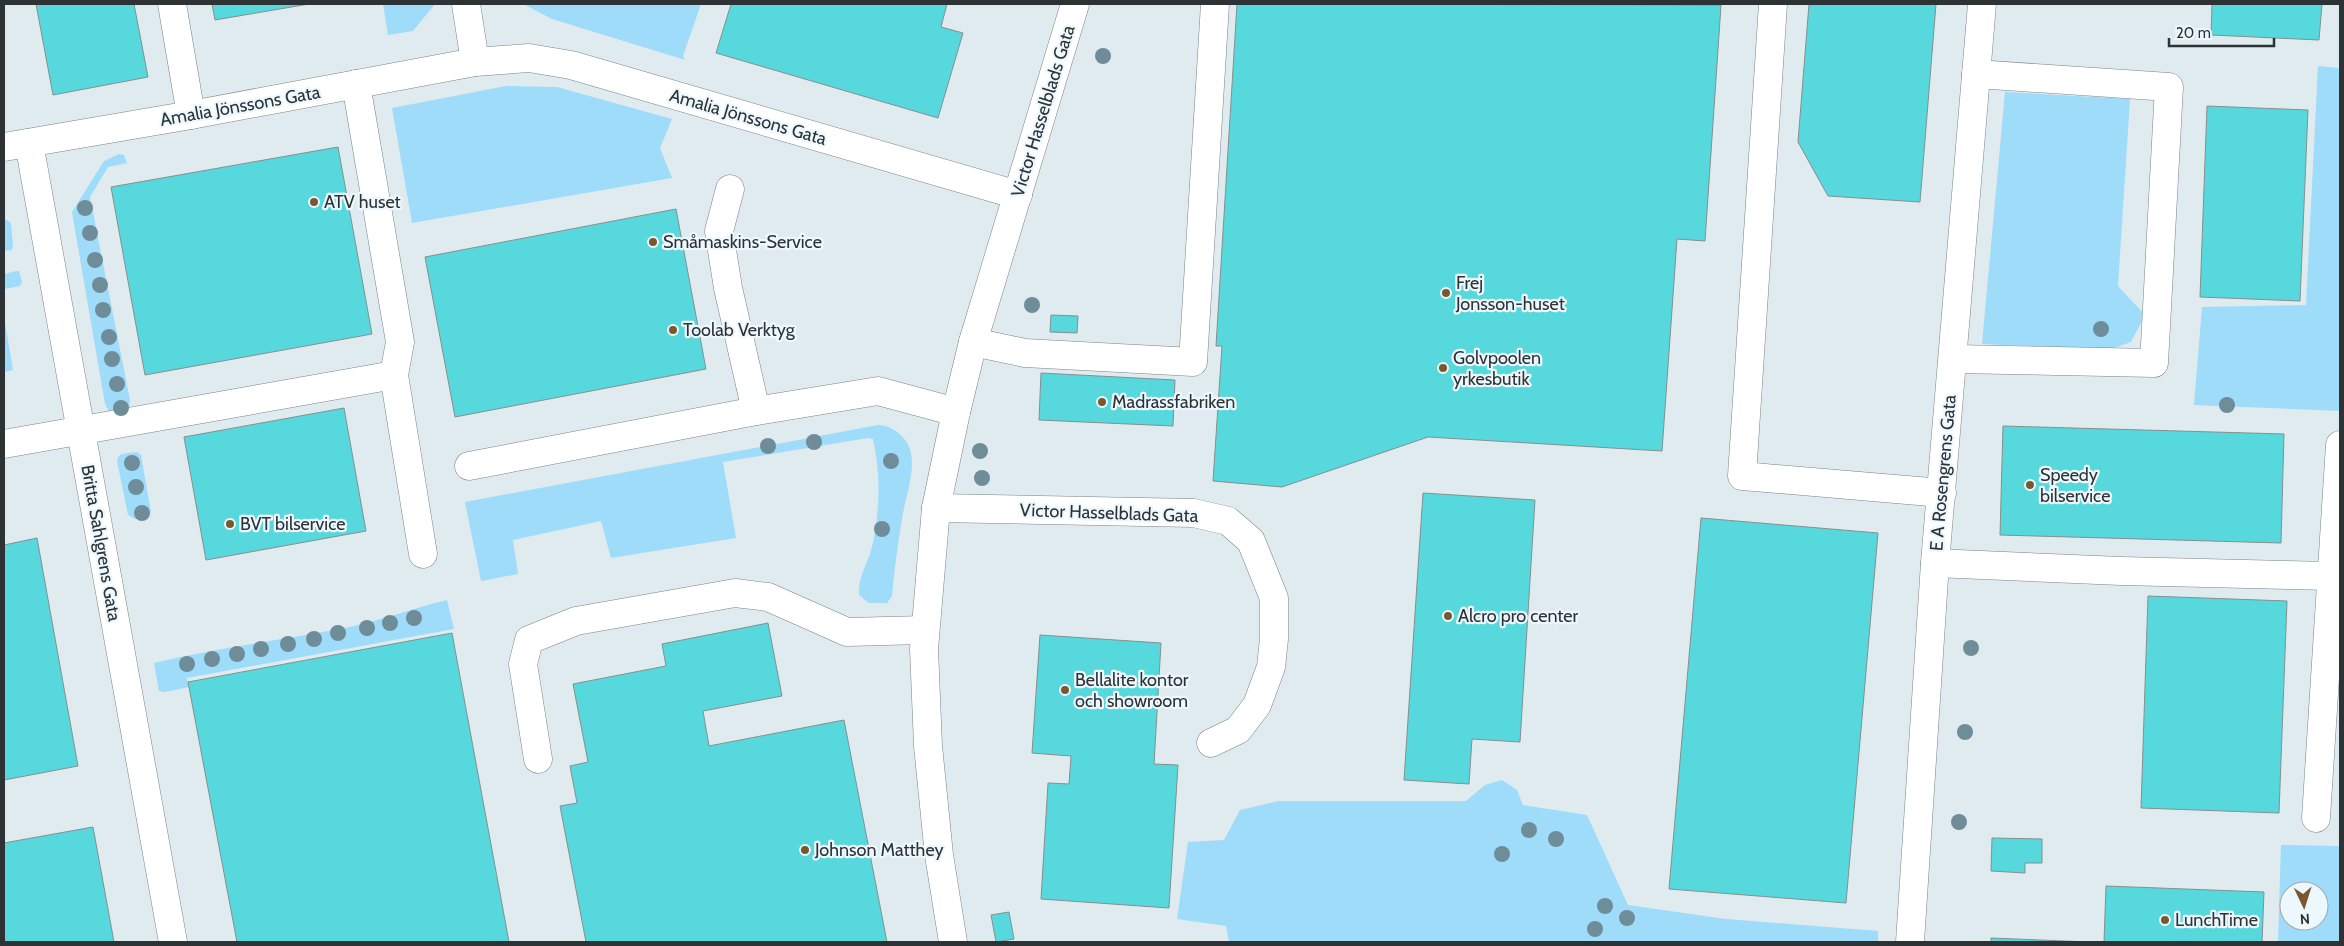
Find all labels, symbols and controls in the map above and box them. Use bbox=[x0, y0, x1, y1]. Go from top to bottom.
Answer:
scale bar bbox=[2169, 15, 2274, 47]
street label: Victor Hasselblads Gata bbox=[1006, 22, 1080, 200]
text: 20 m bbox=[2176, 24, 2211, 42]
street label: Amalia Jönssons Gata bbox=[158, 81, 322, 131]
street label: Amalia Jönssons Gata bbox=[667, 84, 829, 150]
place label: ATV huset bbox=[324, 191, 401, 213]
marker: ATV huset bbox=[308, 196, 320, 208]
place label: Småmaskins-Service bbox=[663, 231, 822, 253]
marker: Småmaskins-Service bbox=[647, 236, 659, 248]
place label: Frej Jonsson-huset bbox=[1455, 272, 1565, 315]
marker: Frej Jonsson-huset bbox=[1440, 287, 1452, 299]
place label: Toolab Verktyg bbox=[683, 319, 796, 341]
marker: Toolab Verktyg bbox=[667, 324, 679, 336]
place label: Golvpoolen yrkesbutik bbox=[1453, 347, 1541, 390]
marker: Golvpoolen yrkesbutik bbox=[1437, 362, 1449, 374]
place label: Madrassfabriken bbox=[1112, 391, 1235, 413]
street label: E A Rosengrens Gata bbox=[1925, 394, 1961, 552]
marker: Madrassfabriken bbox=[1096, 396, 1108, 408]
street label: Britta Sahlgrens Gata bbox=[76, 463, 126, 623]
place label: Speedy bilservice bbox=[2040, 464, 2110, 507]
marker: Speedy bilservice bbox=[2024, 479, 2036, 491]
street label: Victor Hasselblads Gata bbox=[1019, 499, 1199, 527]
place label: BVT bilservice bbox=[240, 513, 345, 535]
marker: BVT bilservice bbox=[224, 518, 236, 530]
place label: Alcro pro center bbox=[1458, 605, 1579, 627]
marker: Alcro pro center bbox=[1442, 610, 1454, 622]
place label: Bellalite kontor och showroom bbox=[1075, 669, 1189, 712]
marker: Bellalite kontor och showroom bbox=[1059, 684, 1071, 696]
place label: Johnson Matthey bbox=[814, 839, 944, 861]
marker: Johnson Matthey bbox=[799, 844, 811, 856]
north arrow bbox=[2279, 881, 2329, 931]
place label: LunchTime bbox=[2175, 909, 2258, 931]
text: N bbox=[2299, 910, 2310, 928]
marker: LunchTime bbox=[2159, 914, 2171, 926]

